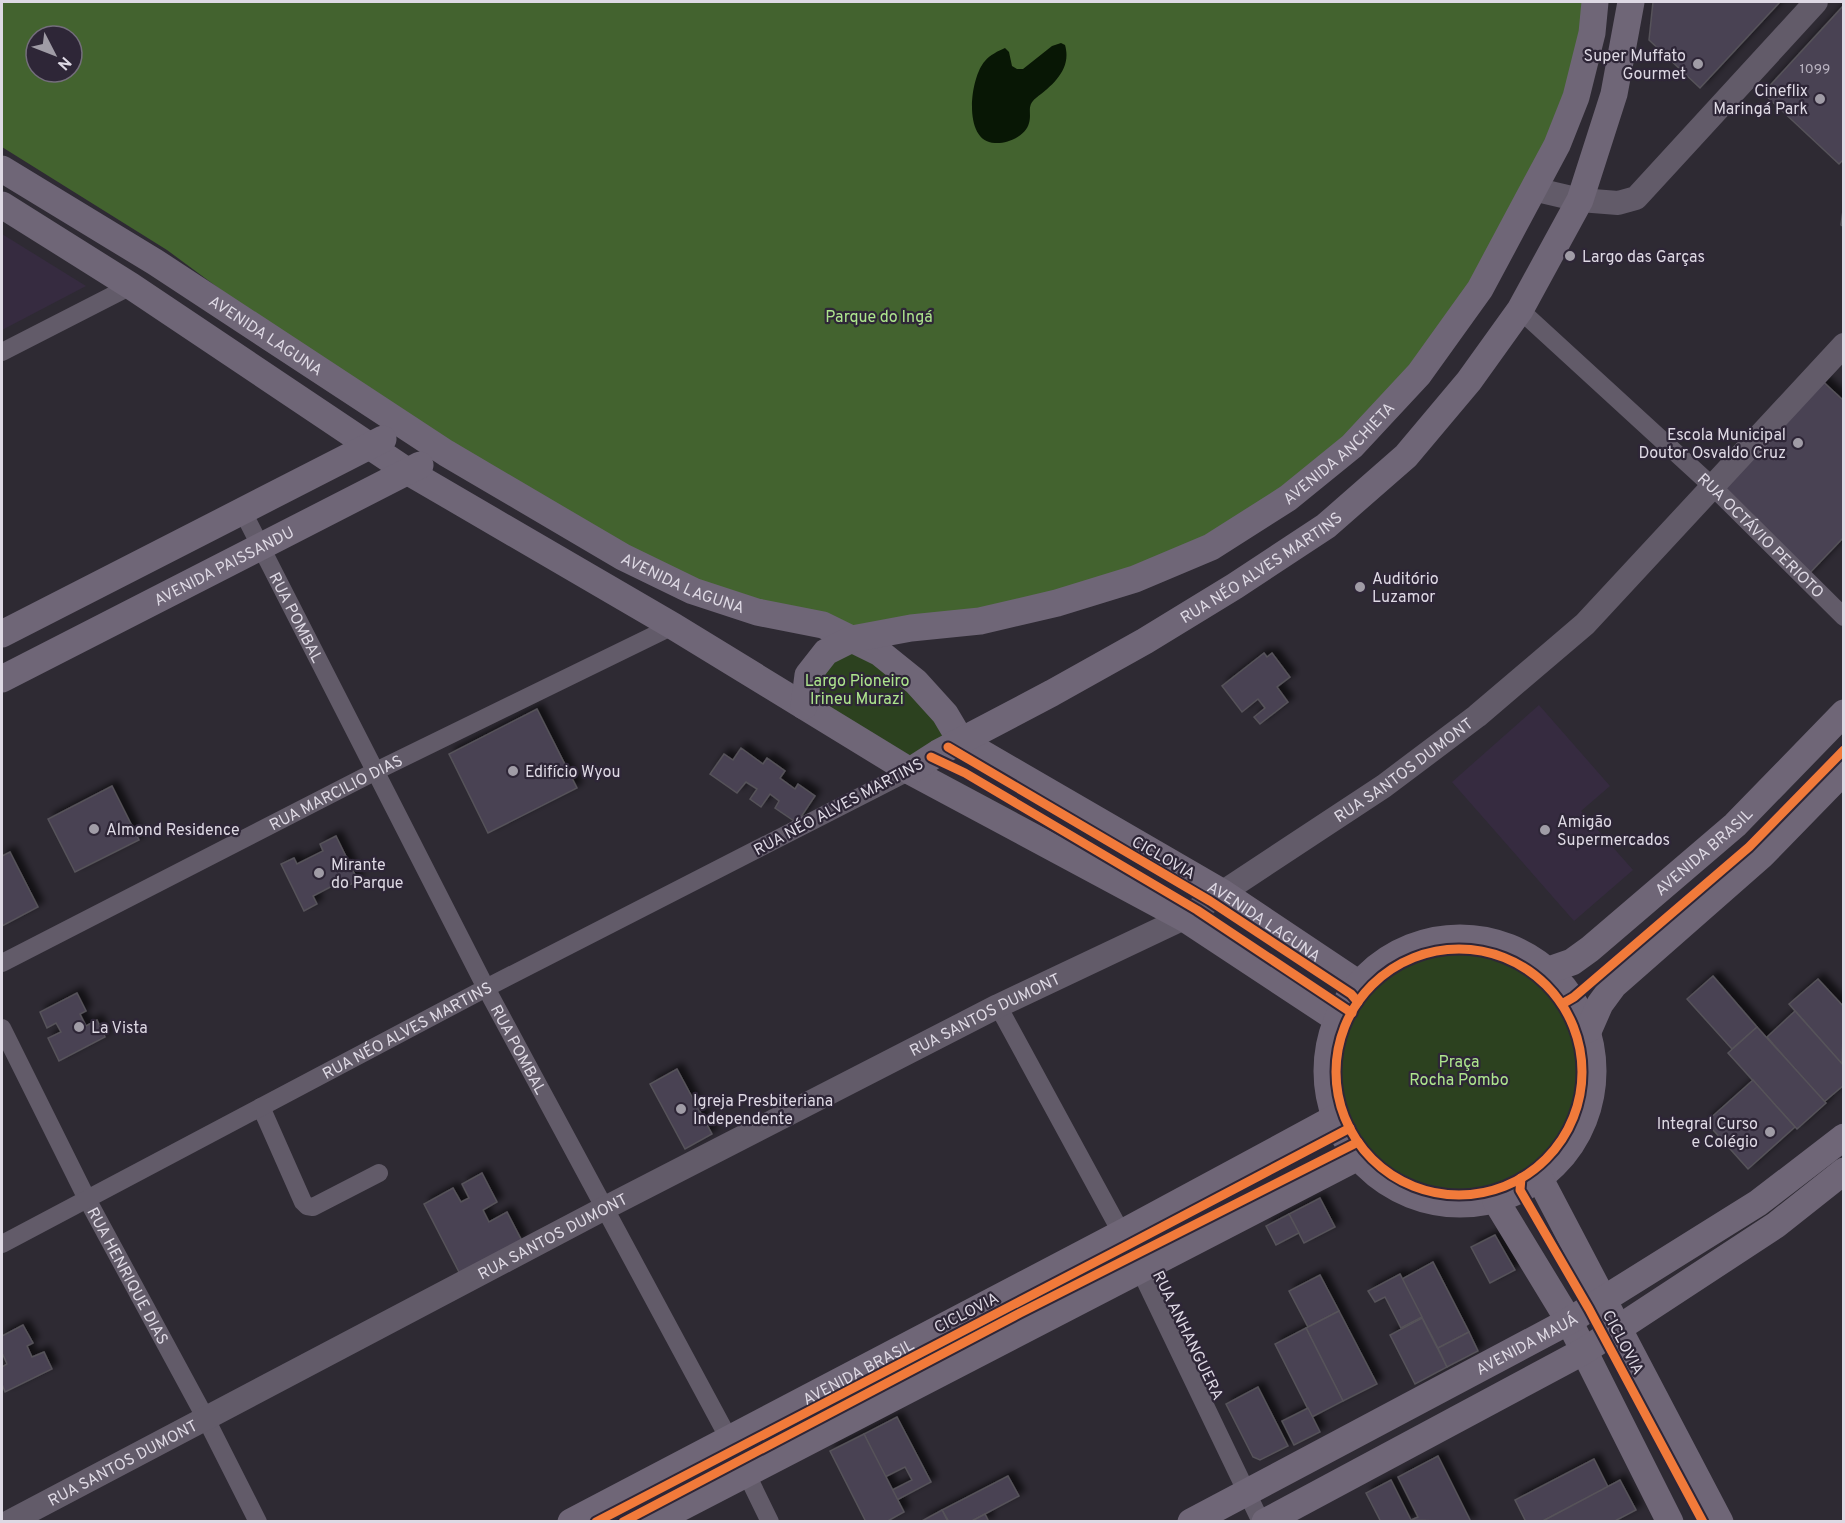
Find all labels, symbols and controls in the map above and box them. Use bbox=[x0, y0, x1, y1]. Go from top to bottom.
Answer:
north arrow bbox=[24, 24, 84, 84]
place label: Super Muffato Gourmet bbox=[1584, 47, 1686, 85]
text: N bbox=[52, 52, 75, 74]
marker: Super Muffato Gourmet bbox=[1691, 57, 1705, 71]
house number: 1099 bbox=[1800, 61, 1830, 78]
place label: Cineflix Maringá Park bbox=[1713, 82, 1808, 120]
marker: Cineflix Maringá Park bbox=[1813, 92, 1827, 106]
place label: Largo das Garças bbox=[1582, 248, 1705, 268]
marker: Largo das Garças bbox=[1563, 249, 1577, 263]
street label: AVENIDA LAGUNA bbox=[204, 292, 326, 381]
park label: Parque do Ingá bbox=[825, 308, 933, 328]
street label: AVENIDA ANCHIETA bbox=[1280, 399, 1400, 510]
place label: Escola Municipal Doutor Osvaldo Cruz bbox=[1638, 426, 1786, 464]
marker: Escola Municipal Doutor Osvaldo Cruz bbox=[1791, 436, 1805, 450]
street label: RUA OCTÁVIO PERIOTO bbox=[1692, 470, 1827, 603]
street label: RUA NÉO ALVES MARTINS bbox=[1177, 508, 1347, 629]
street label: AVENIDA PAISSANDU bbox=[151, 523, 298, 612]
street label: AVENIDA LAGUNA bbox=[617, 550, 747, 619]
street label: RUA POMBAL bbox=[263, 569, 326, 667]
place label: Auditório Luzamor bbox=[1372, 570, 1439, 608]
marker: Auditório Luzamor bbox=[1353, 580, 1367, 594]
park label: Largo Pioneiro Irineu Murazi bbox=[805, 672, 909, 710]
street label: RUA SANTOS DUMONT bbox=[1331, 714, 1478, 828]
street label: RUA MARCILIO DIAS bbox=[266, 751, 407, 836]
street label: RUA NÉO ALVES MARTINS bbox=[750, 753, 927, 861]
place label: Edifício Wyou bbox=[525, 763, 621, 783]
marker: Edifício Wyou bbox=[506, 764, 520, 778]
street label: AVENIDA BRASIL bbox=[1652, 805, 1758, 901]
place label: Amigão Supermercados bbox=[1557, 813, 1670, 851]
place label: Almond Residence bbox=[106, 821, 240, 841]
marker: Almond Residence bbox=[87, 822, 101, 836]
marker: Amigão Supermercados bbox=[1538, 823, 1552, 837]
street label: CICLOVIA bbox=[1128, 833, 1199, 885]
place label: Mirante do Parque bbox=[331, 856, 403, 894]
marker: Mirante do Parque bbox=[312, 866, 326, 880]
street label: AVENIDA LAGUNA bbox=[1203, 878, 1324, 968]
street label: RUA SANTOS DUMONT bbox=[907, 970, 1064, 1062]
street label: RUA NÉO ALVES MARTINS bbox=[319, 979, 496, 1085]
street label: RUA POMBAL bbox=[485, 1002, 550, 1099]
place label: La Vista bbox=[91, 1019, 148, 1039]
marker: La Vista bbox=[72, 1020, 86, 1034]
park label: Praça Rocha Pombo bbox=[1409, 1053, 1509, 1091]
place label: Igreja Presbiteriana Independente bbox=[693, 1092, 833, 1130]
marker: Igreja Presbiteriana Independente bbox=[674, 1102, 688, 1116]
place label: Integral Curso e Colégio bbox=[1657, 1115, 1758, 1153]
marker: Integral Curso e Colégio bbox=[1763, 1125, 1777, 1139]
street label: RUA SANTOS DUMONT bbox=[475, 1190, 631, 1285]
street label: RUA HENRIQUE DIAS bbox=[81, 1204, 172, 1349]
street label: RUA ANHANGUERA bbox=[1147, 1268, 1227, 1404]
street label: CICLOVIA bbox=[931, 1289, 1003, 1339]
street label: CICLOVIA bbox=[1597, 1307, 1648, 1379]
street label: AVENIDA MAUÁ bbox=[1473, 1308, 1583, 1381]
street label: AVENIDA BRASIL bbox=[800, 1336, 918, 1411]
street label: RUA SANTOS DUMONT bbox=[45, 1416, 201, 1512]

